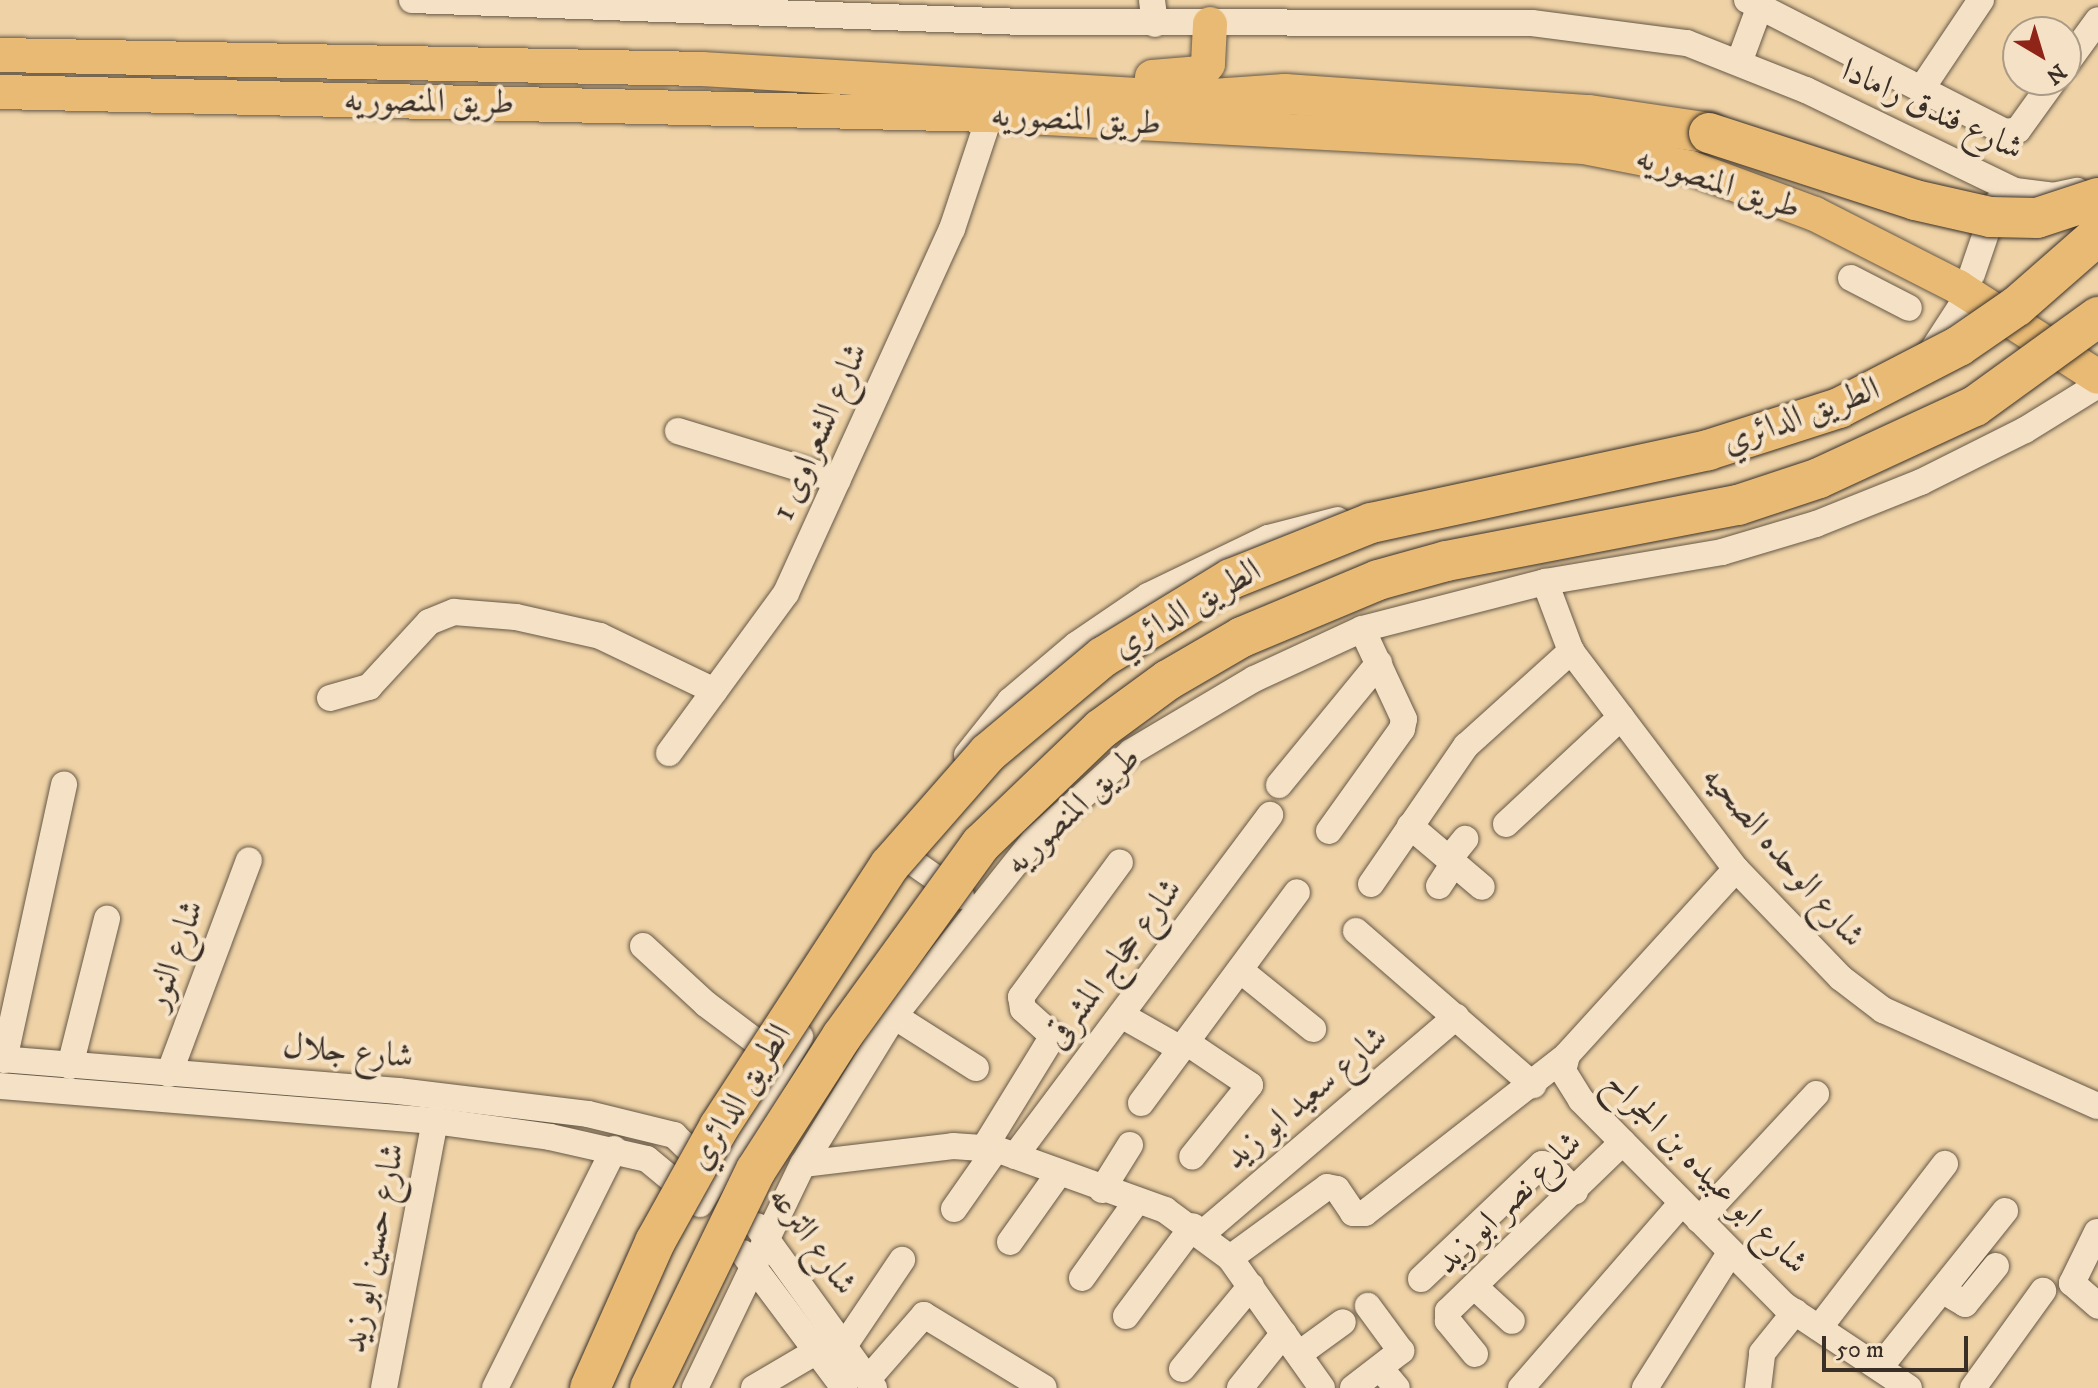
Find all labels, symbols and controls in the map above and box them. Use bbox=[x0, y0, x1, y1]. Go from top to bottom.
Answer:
north arrow bbox=[2002, 16, 2082, 96]
street label: شارع فندق رامادا bbox=[1835, 50, 2029, 170]
text: N bbox=[2040, 58, 2071, 90]
street label: طريق المنصوريه bbox=[343, 80, 515, 124]
street label: طريق المنصوريه bbox=[990, 95, 1162, 145]
street label: طريق المنصوريه bbox=[1631, 137, 1805, 229]
street label: شارع الشعراوى 1 bbox=[763, 337, 877, 527]
street label: الطريق الدائري bbox=[1717, 369, 1885, 463]
street label: الطريق الدائري bbox=[1106, 550, 1268, 668]
street label: طريق المنصوريه bbox=[997, 738, 1149, 884]
street label: شارع الوحده الصحيه bbox=[1693, 758, 1873, 956]
street label: شارع حجاج المشرقى bbox=[1037, 871, 1191, 1057]
street label: شارع النور bbox=[136, 895, 214, 1015]
street label: الطريق الدائري bbox=[679, 1016, 801, 1178]
street label: شارع سعيد ابو زيد bbox=[1216, 1018, 1396, 1178]
street label: شارع جلال bbox=[281, 1026, 415, 1078]
street label: شارع ابو عبيده بن الجراح bbox=[1596, 1063, 1816, 1283]
street label: شارع نصر ابو زيد bbox=[1427, 1123, 1591, 1283]
street label: شارع حسين ابو زيد bbox=[334, 1140, 414, 1356]
street label: شارع الترعه bbox=[759, 1179, 865, 1303]
scale bar bbox=[1826, 1320, 1972, 1370]
text: 50 m bbox=[1836, 1335, 1884, 1365]

